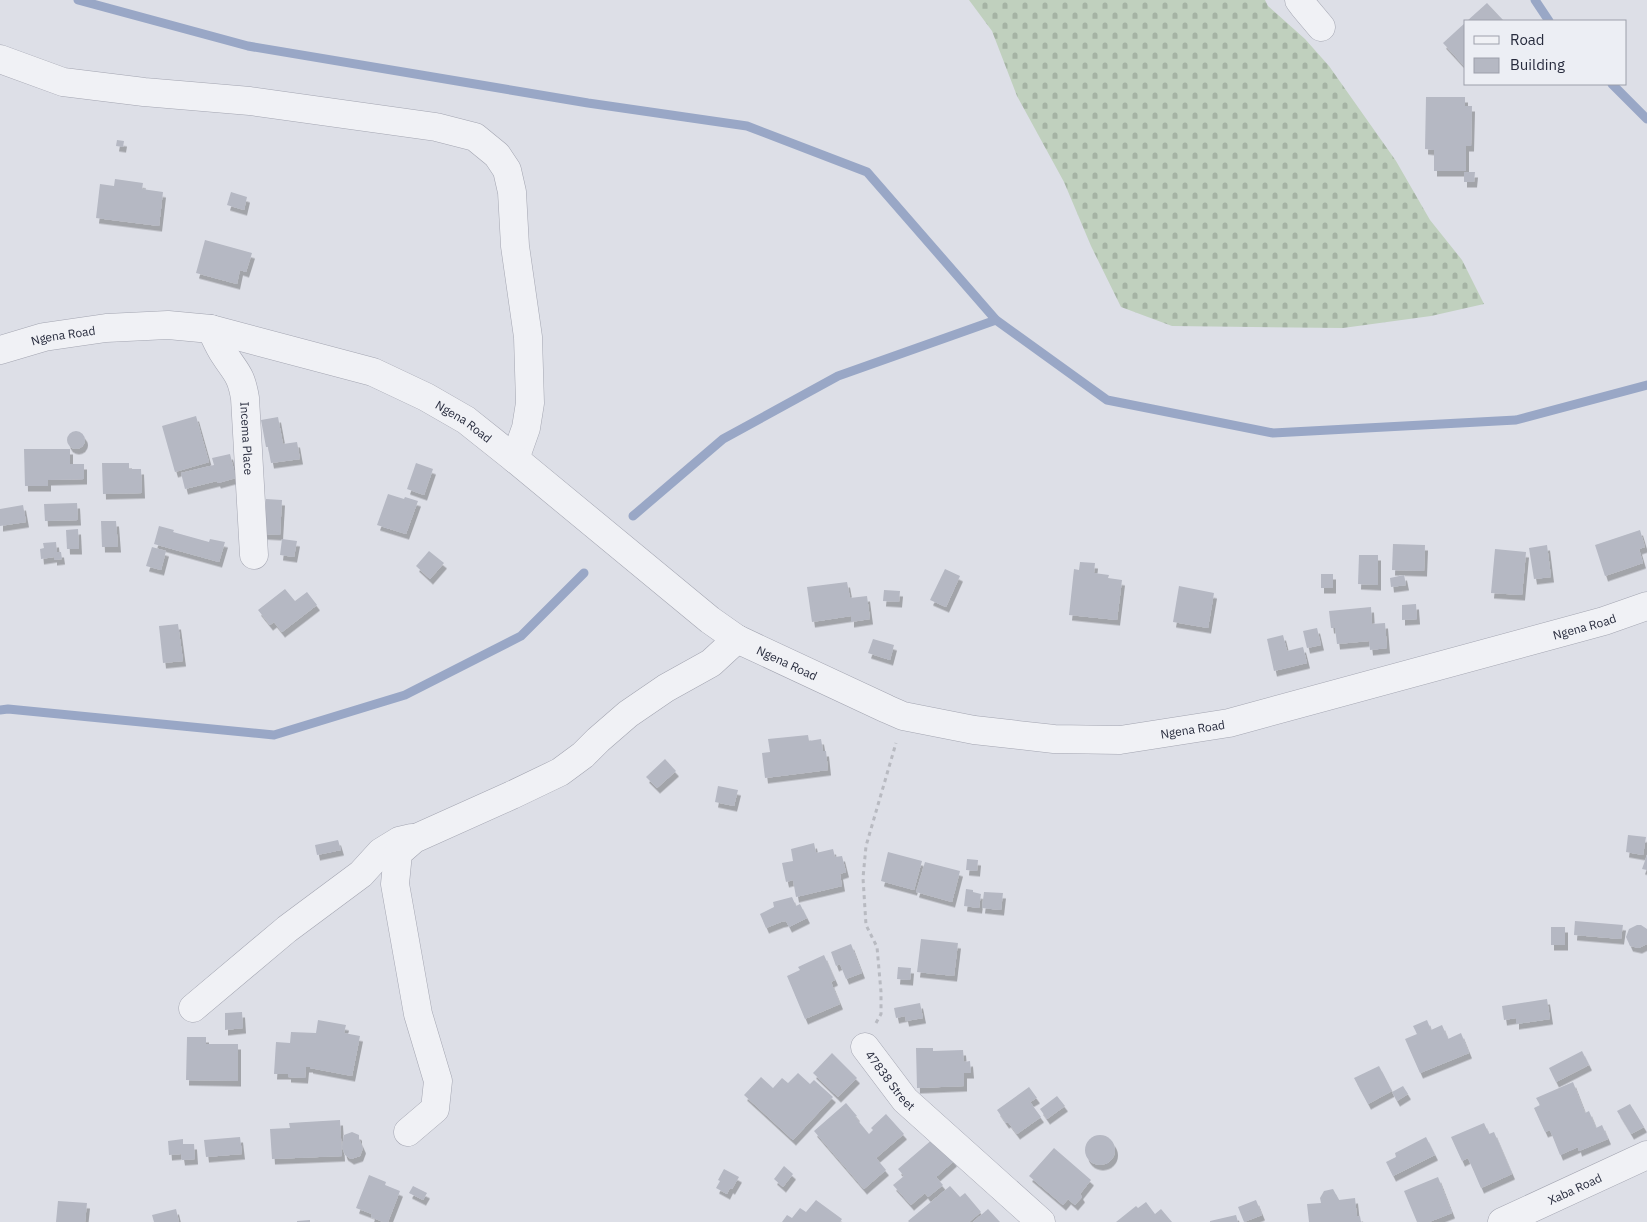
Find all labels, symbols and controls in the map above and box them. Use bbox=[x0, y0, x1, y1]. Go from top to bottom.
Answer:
legend bbox=[1464, 20, 1627, 85]
text: Road bbox=[1510, 30, 1545, 49]
text: Building bbox=[1510, 55, 1565, 74]
street label: Ngena Road bbox=[29, 322, 96, 348]
street label: Ngena Road bbox=[433, 397, 495, 445]
street label: Incema Place bbox=[238, 401, 257, 476]
street label: Ngena Road bbox=[1551, 610, 1618, 642]
street label: Ngena Road bbox=[754, 642, 820, 683]
street label: Ngena Road bbox=[1159, 716, 1226, 741]
street label: 47838 Street bbox=[863, 1047, 919, 1113]
street label: Xaba Road bbox=[1545, 1170, 1604, 1207]

